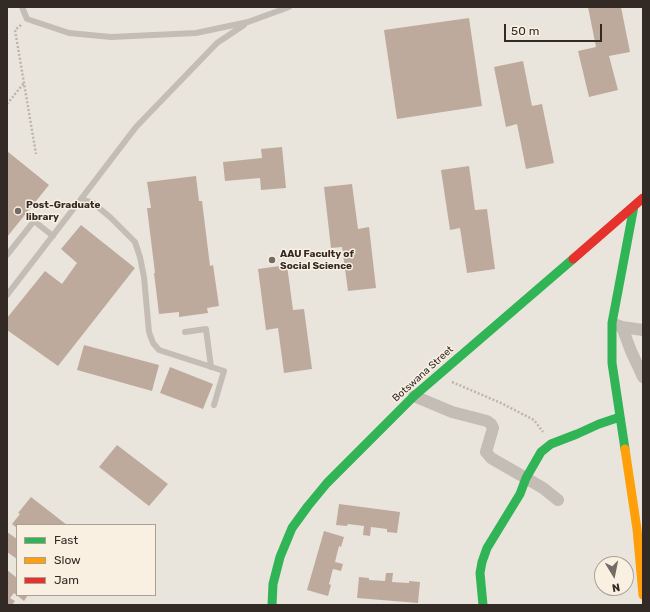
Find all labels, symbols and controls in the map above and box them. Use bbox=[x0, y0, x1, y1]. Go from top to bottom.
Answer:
scale bar bbox=[506, 16, 604, 42]
text: 50 m bbox=[511, 24, 539, 38]
place label: Post-Graduate library bbox=[26, 199, 100, 222]
marker: Post-Graduate library bbox=[13, 206, 23, 216]
place label: AAU Faculty of Social Science bbox=[280, 248, 354, 272]
marker: AAU Faculty of Social Science bbox=[267, 255, 277, 265]
street label: Botswana Street bbox=[390, 344, 456, 404]
legend bbox=[16, 524, 156, 596]
text: Fast bbox=[54, 533, 78, 547]
text: Slow bbox=[54, 553, 81, 567]
north arrow bbox=[594, 556, 634, 596]
text: Jam bbox=[54, 573, 79, 587]
text: N bbox=[611, 580, 621, 594]

